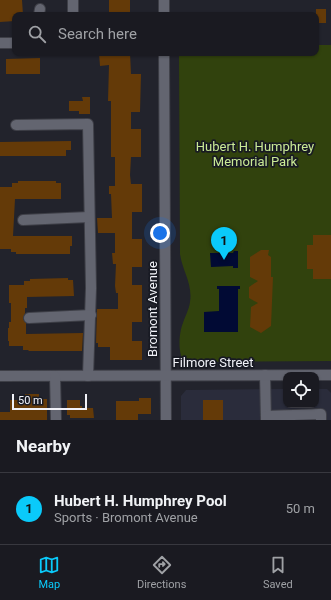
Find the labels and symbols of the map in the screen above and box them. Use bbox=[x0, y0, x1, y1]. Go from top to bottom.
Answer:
park label: Hubert H. Humphrey Memorial Park bbox=[196, 139, 314, 169]
your location bbox=[150, 223, 170, 243]
pin: 1 bbox=[211, 227, 237, 260]
street label: Bromont Avenue bbox=[145, 261, 160, 357]
street label: Filmore Street bbox=[172, 355, 254, 370]
scale bar bbox=[12, 392, 87, 411]

